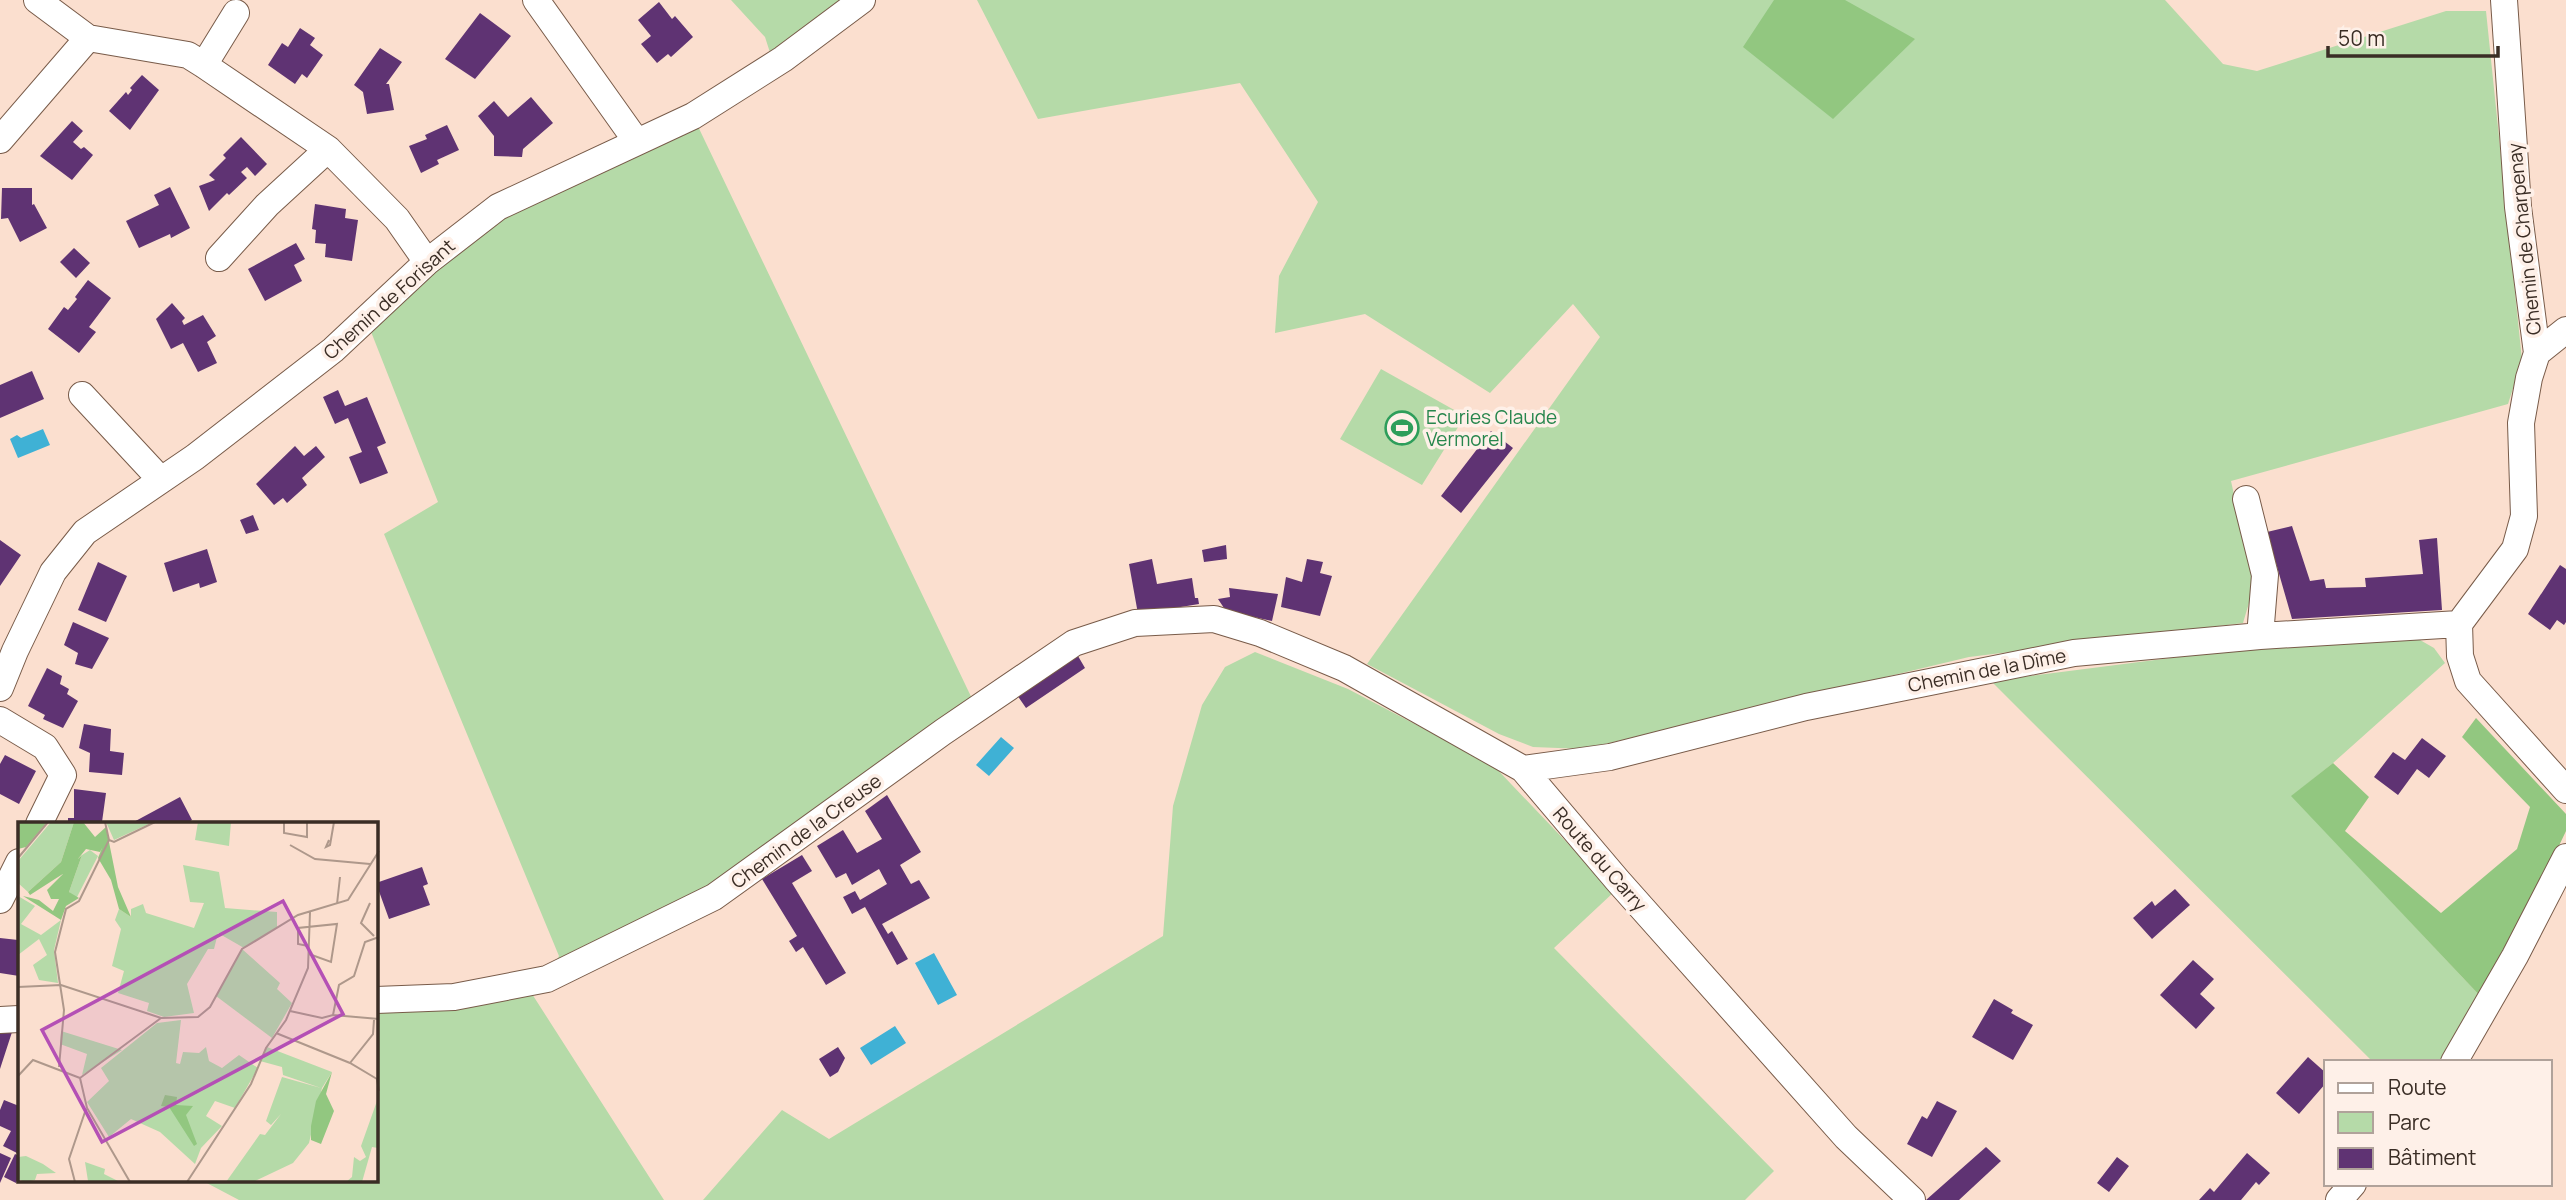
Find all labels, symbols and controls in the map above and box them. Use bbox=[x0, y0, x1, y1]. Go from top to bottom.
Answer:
scale bar bbox=[2328, 14, 2498, 58]
text: 50 m bbox=[2338, 24, 2385, 52]
street label: Chemin de Charpenay bbox=[2501, 142, 2547, 336]
street label: Chemin de Forisant bbox=[318, 233, 460, 365]
place label: Ecuries Claude Vermorel bbox=[1426, 404, 1557, 452]
sports icon: Ecuries Claude Vermorel bbox=[1383, 409, 1421, 447]
street label: Chemin de la Dîme bbox=[1906, 642, 2068, 698]
street label: Chemin de la Creuse bbox=[726, 768, 886, 894]
street label: Route du Carry bbox=[1547, 801, 1653, 917]
inset map bbox=[18, 822, 378, 1182]
legend bbox=[2324, 1060, 2552, 1186]
text: Route bbox=[2388, 1073, 2446, 1101]
text: Parc bbox=[2388, 1108, 2431, 1136]
text: Bâtiment bbox=[2388, 1143, 2476, 1171]

